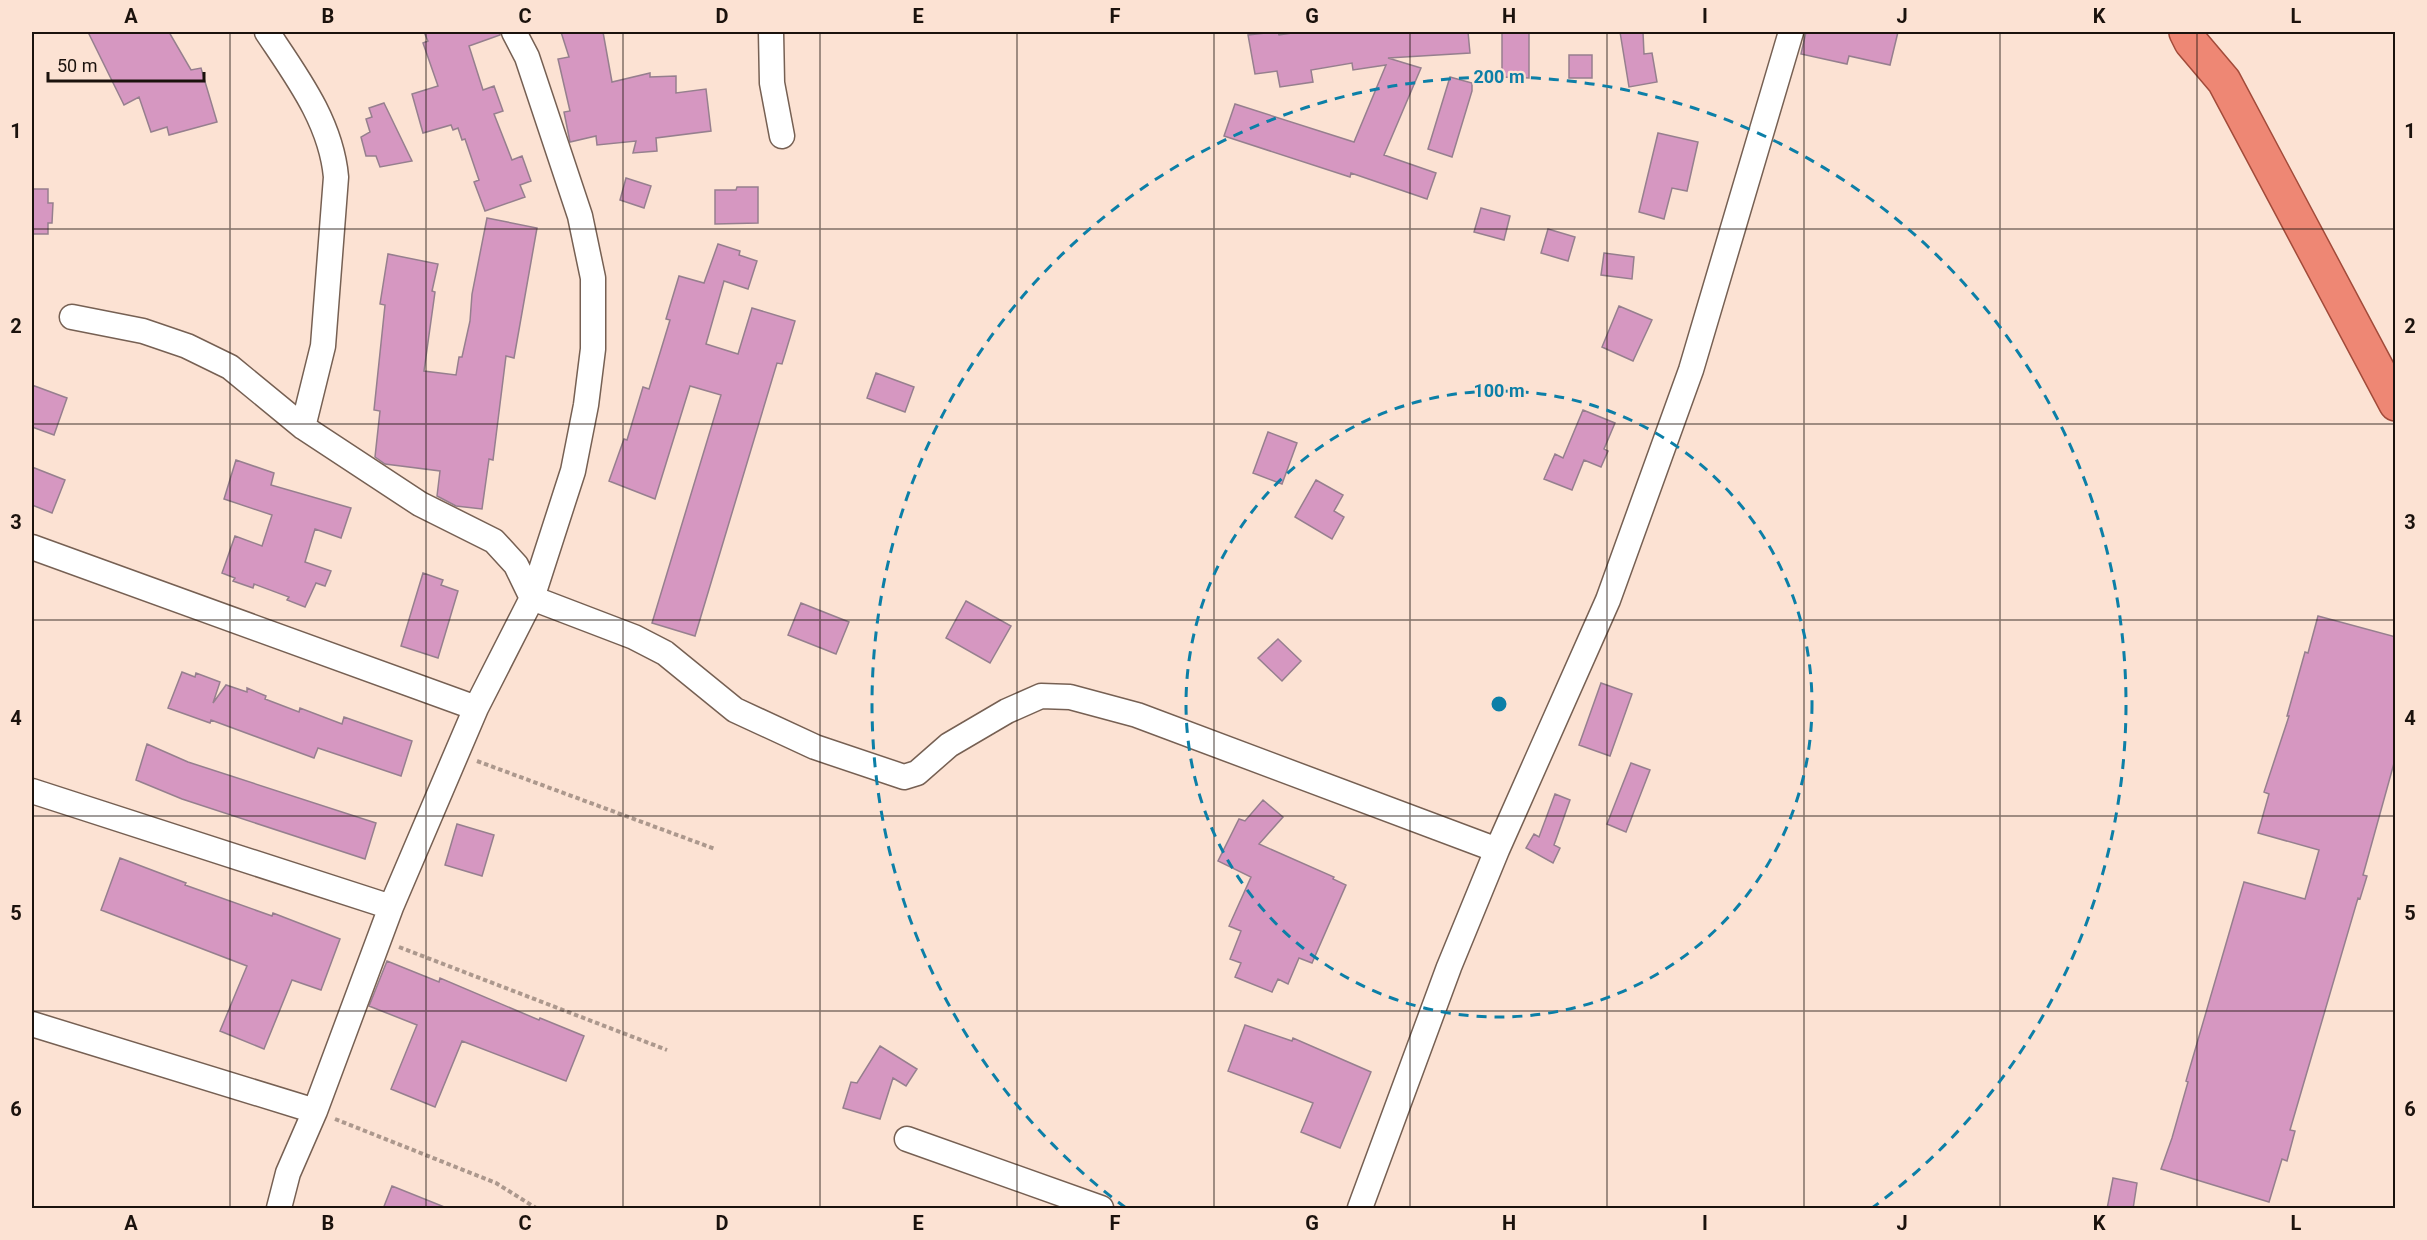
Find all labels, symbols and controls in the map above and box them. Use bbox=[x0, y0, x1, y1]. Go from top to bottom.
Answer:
text: A bbox=[124, 4, 138, 28]
text: B bbox=[322, 4, 334, 28]
text: C bbox=[518, 4, 532, 28]
text: D bbox=[716, 4, 729, 28]
text: E bbox=[912, 4, 924, 28]
text: F bbox=[1110, 4, 1121, 28]
text: G bbox=[1305, 4, 1319, 28]
text: H bbox=[1502, 4, 1516, 28]
text: I bbox=[1702, 4, 1708, 28]
text: J bbox=[1896, 4, 1908, 28]
text: K bbox=[2093, 4, 2106, 28]
text: L bbox=[2291, 4, 2302, 28]
scale bar bbox=[48, 45, 204, 83]
text: 50 m bbox=[57, 55, 97, 76]
text: 200 m bbox=[1473, 66, 1525, 87]
text: 1 bbox=[10, 119, 22, 143]
text: 1 bbox=[2404, 119, 2416, 143]
text: 2 bbox=[10, 314, 22, 338]
text: 2 bbox=[2404, 314, 2416, 338]
text: 100 m bbox=[1473, 380, 1525, 401]
text: 3 bbox=[10, 510, 22, 534]
text: 3 bbox=[2404, 510, 2416, 534]
centre of rings bbox=[1489, 694, 1509, 714]
text: 4 bbox=[10, 706, 22, 730]
text: 4 bbox=[2404, 706, 2416, 730]
text: 5 bbox=[10, 901, 22, 925]
text: 5 bbox=[2404, 901, 2416, 925]
text: 6 bbox=[10, 1097, 22, 1121]
text: 6 bbox=[2404, 1097, 2416, 1121]
text: A bbox=[124, 1211, 138, 1235]
text: B bbox=[322, 1211, 334, 1235]
text: C bbox=[518, 1211, 532, 1235]
text: D bbox=[716, 1211, 729, 1235]
text: E bbox=[912, 1211, 924, 1235]
text: F bbox=[1110, 1211, 1121, 1235]
text: G bbox=[1305, 1211, 1319, 1235]
text: H bbox=[1502, 1211, 1516, 1235]
text: I bbox=[1702, 1211, 1708, 1235]
text: J bbox=[1896, 1211, 1908, 1235]
text: K bbox=[2093, 1211, 2106, 1235]
text: L bbox=[2291, 1211, 2302, 1235]

